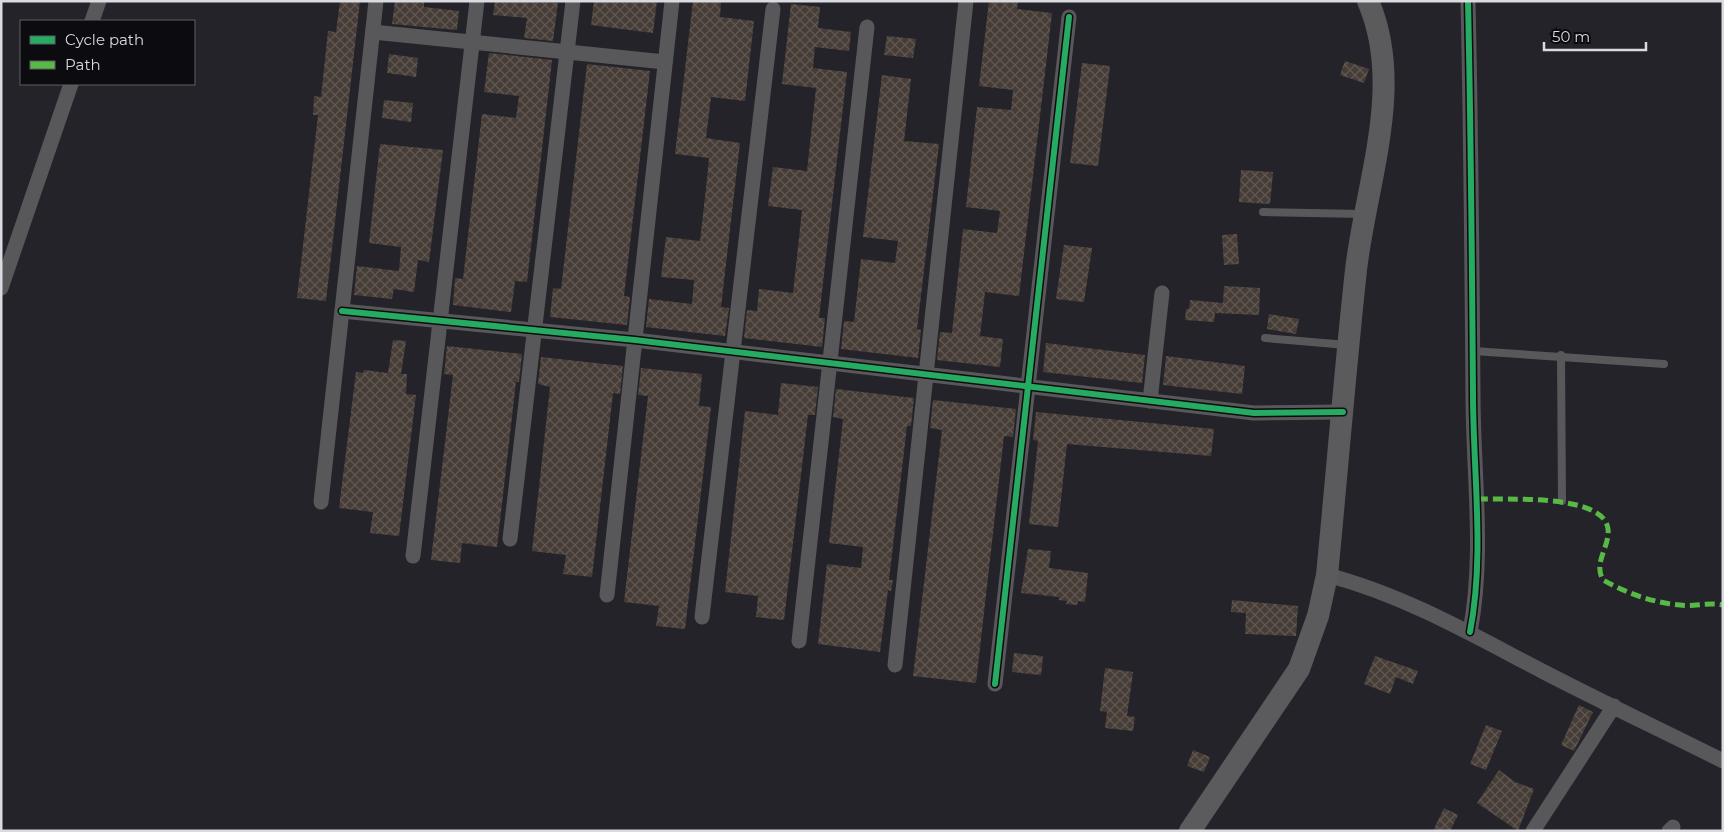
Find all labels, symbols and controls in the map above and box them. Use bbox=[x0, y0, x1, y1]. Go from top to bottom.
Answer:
legend bbox=[20, 20, 195, 85]
scale bar bbox=[1544, 20, 1646, 52]
text: 50 m bbox=[1552, 27, 1590, 46]
text: Cycle path bbox=[65, 30, 144, 49]
text: Path bbox=[65, 55, 101, 74]

